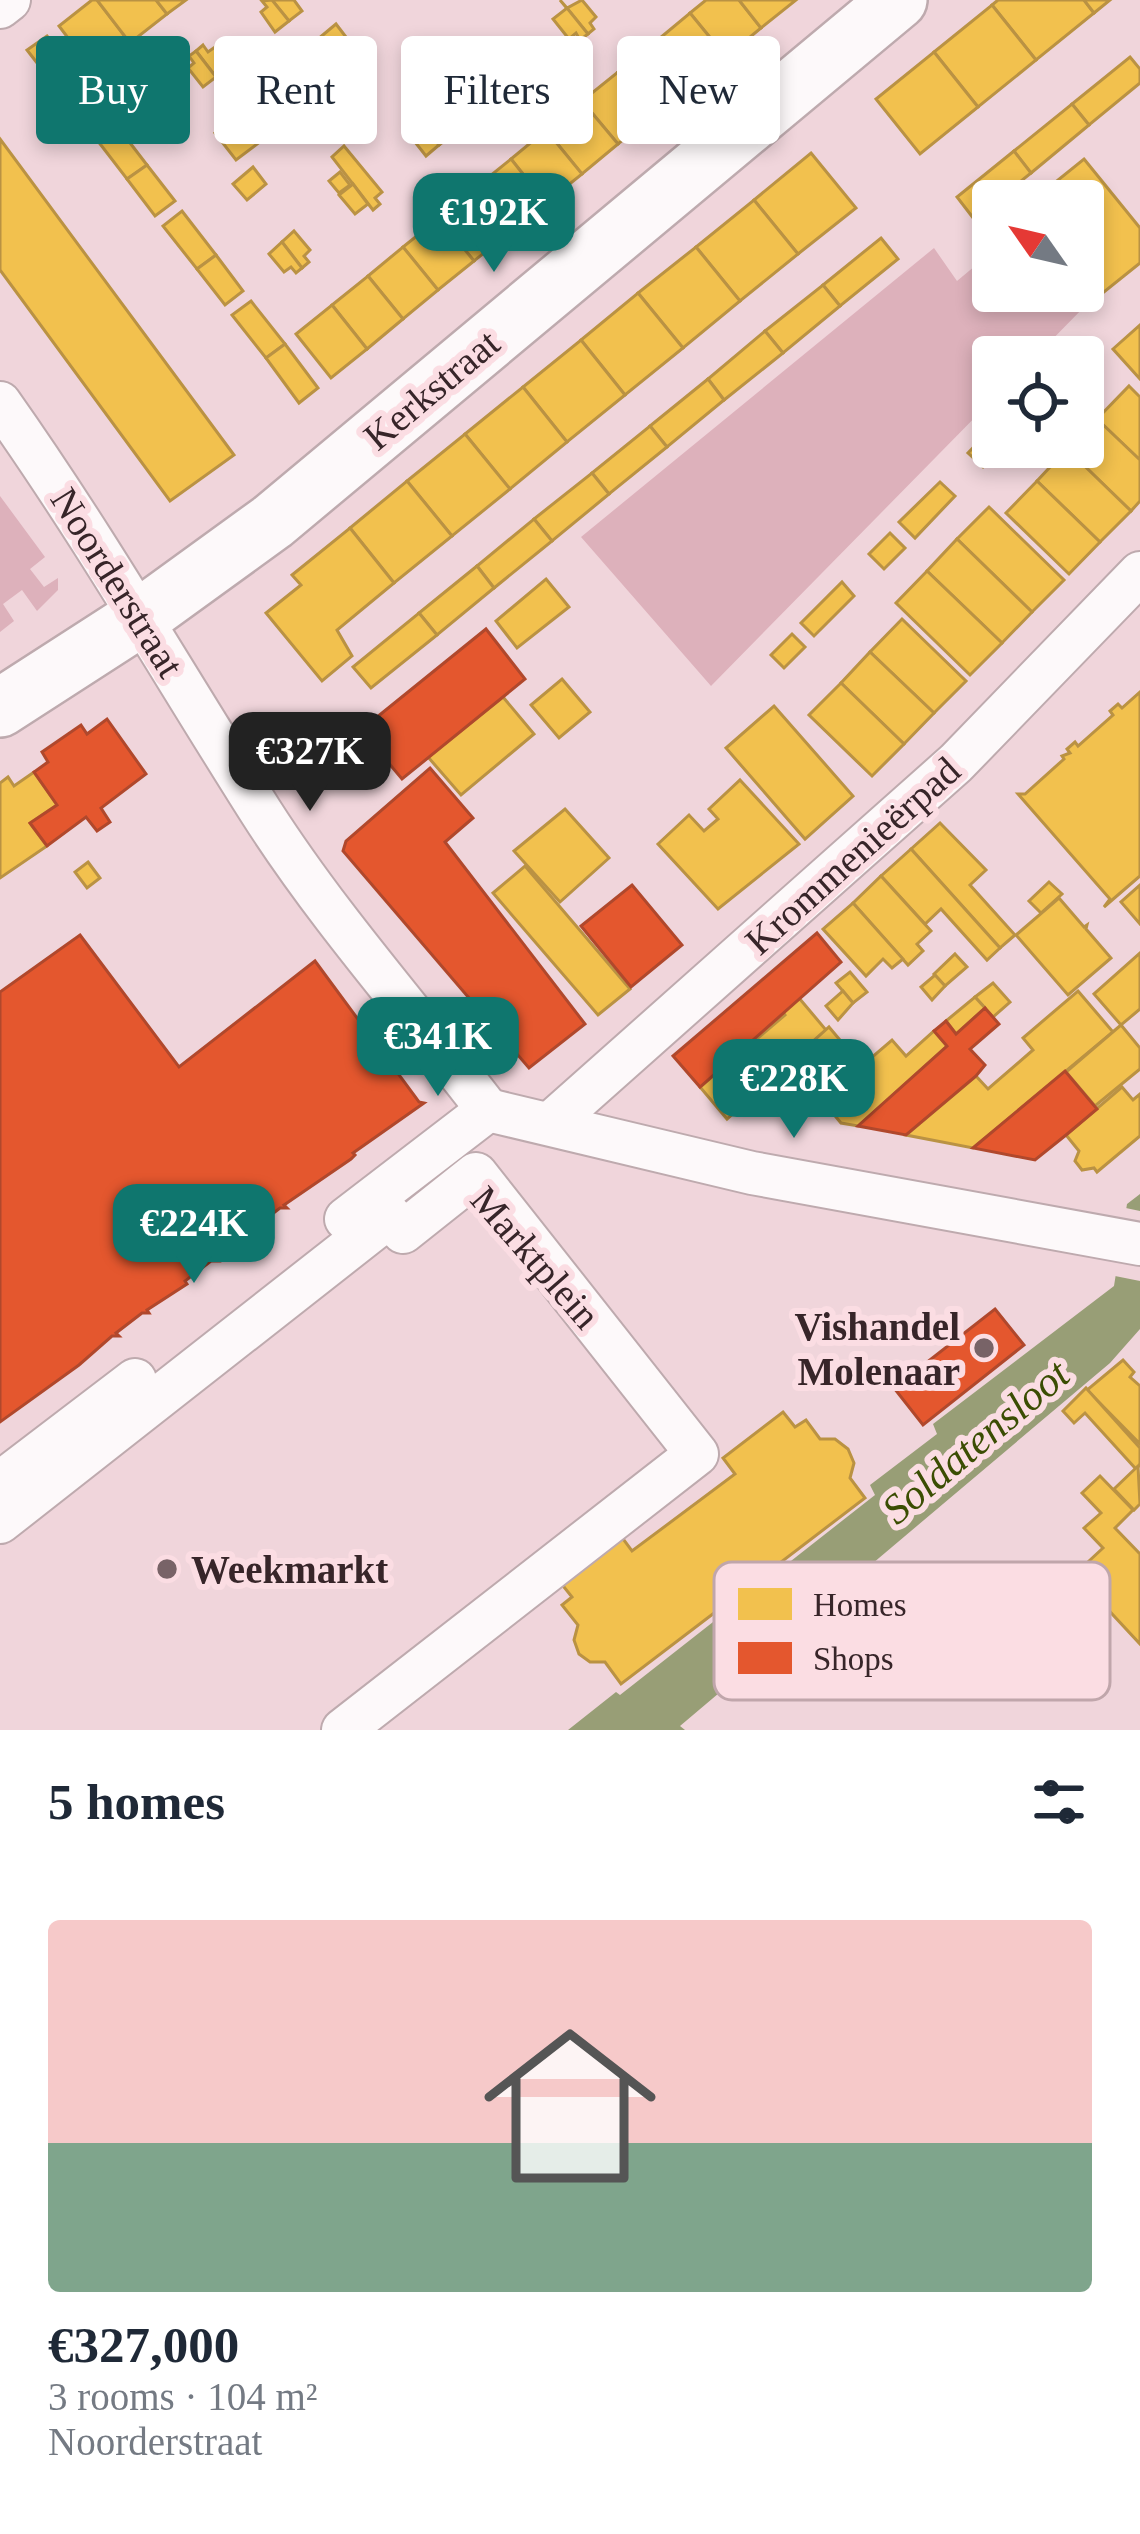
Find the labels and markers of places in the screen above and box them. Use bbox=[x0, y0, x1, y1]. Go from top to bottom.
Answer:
pin: €192K bbox=[410, 173, 578, 275]
pin: €327K bbox=[226, 712, 394, 814]
pin: €341K bbox=[354, 997, 522, 1099]
pin: €228K bbox=[710, 1039, 878, 1141]
pin: €224K bbox=[110, 1184, 278, 1286]
place label: Vishandel Molenaar bbox=[795, 1305, 960, 1393]
marker: Vishandel Molenaar bbox=[971, 1335, 997, 1361]
place label: Weekmarkt bbox=[191, 1548, 388, 1591]
marker: Weekmarkt bbox=[154, 1556, 180, 1582]

